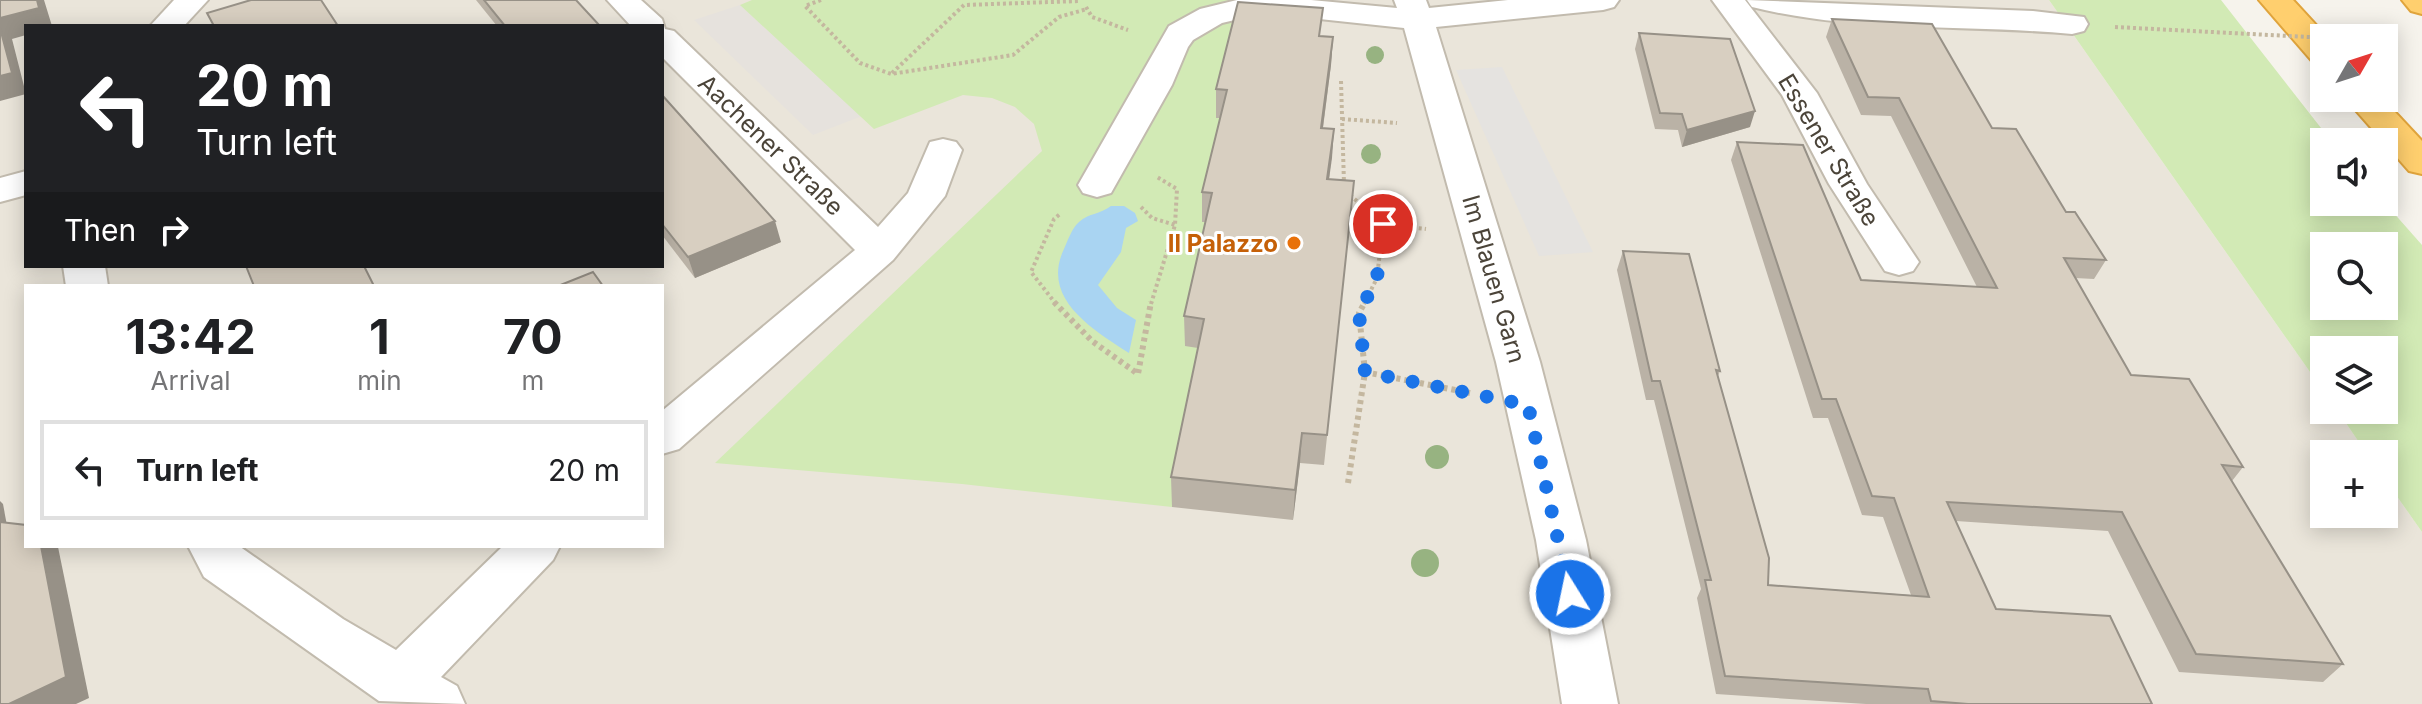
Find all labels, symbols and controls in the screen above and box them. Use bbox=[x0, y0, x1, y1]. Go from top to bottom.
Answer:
north arrow bbox=[2310, 24, 2398, 112]
map controls bbox=[2310, 24, 2398, 528]
text: 20 m bbox=[196, 52, 333, 120]
icon: left bbox=[64, 56, 168, 160]
street label: Aachener Straße bbox=[692, 68, 850, 222]
street label: Essener Straße bbox=[1772, 69, 1886, 231]
text: Turn left bbox=[196, 120, 337, 164]
button: sound bbox=[2310, 128, 2398, 216]
pin bbox=[1349, 190, 1417, 258]
street label: Im Blauen Garn bbox=[1456, 192, 1532, 366]
icon: arrive bbox=[1361, 202, 1405, 246]
icon: right bbox=[152, 208, 196, 252]
text: Then bbox=[64, 212, 136, 248]
place label: Il Palazzo bbox=[1168, 229, 1278, 258]
button: search bbox=[2310, 232, 2398, 320]
marker: Il Palazzo bbox=[1285, 234, 1303, 252]
text: 13:42 bbox=[125, 307, 256, 366]
text: 1 bbox=[369, 307, 390, 366]
text: 70 bbox=[503, 307, 563, 366]
button: layers bbox=[2310, 336, 2398, 424]
text: Arrival bbox=[151, 365, 231, 396]
text: min bbox=[357, 365, 402, 396]
text: m bbox=[521, 365, 544, 396]
button: + bbox=[2310, 440, 2398, 528]
icon: left bbox=[68, 448, 112, 492]
text: Turn left bbox=[136, 452, 258, 488]
text: 20 m bbox=[548, 452, 620, 488]
position arrow bbox=[1528, 552, 1612, 636]

